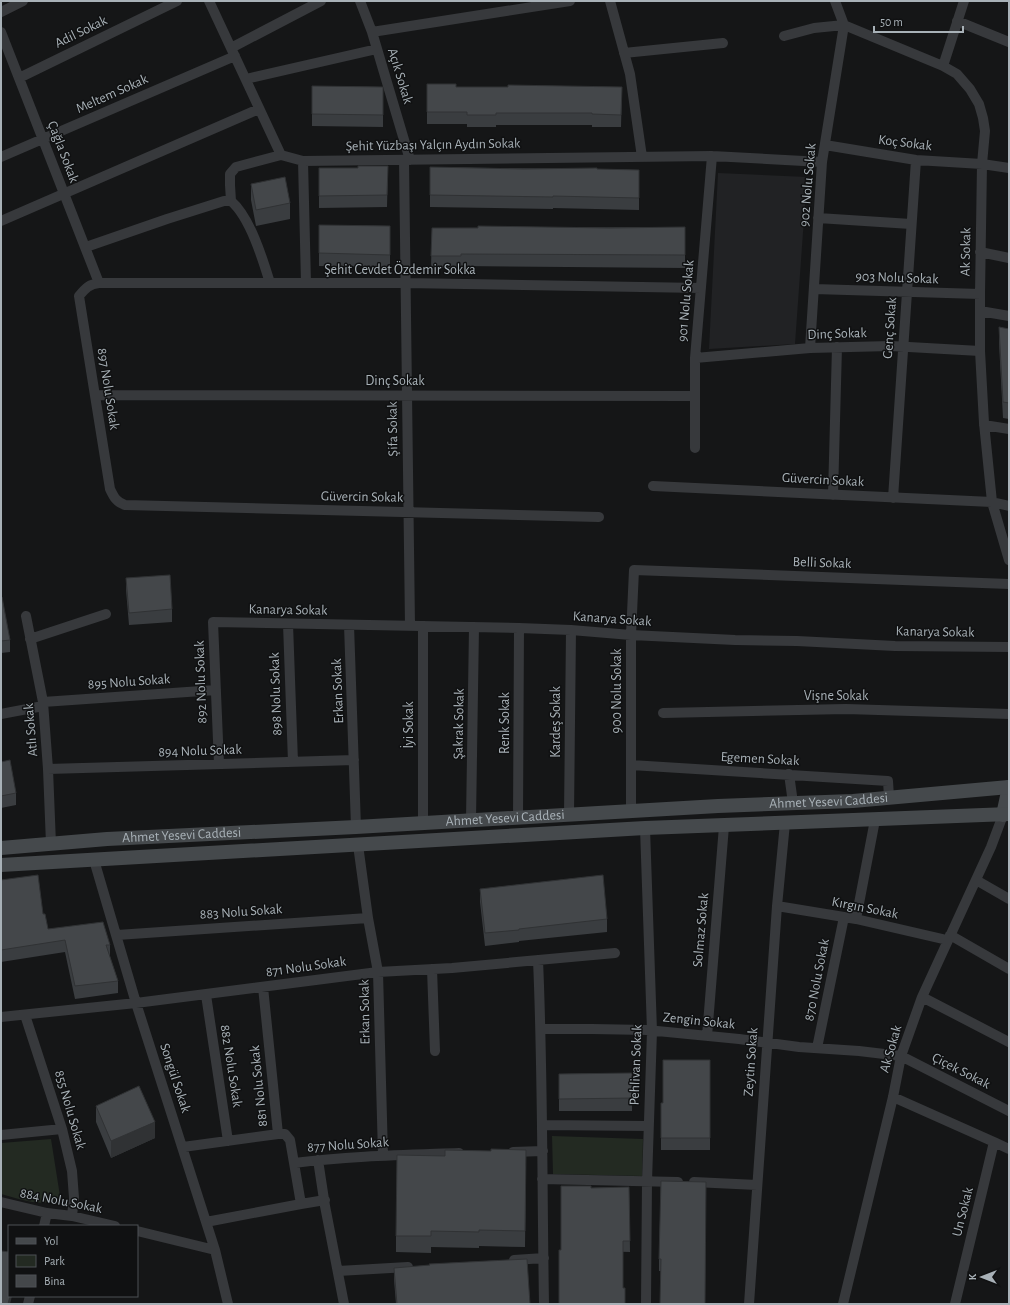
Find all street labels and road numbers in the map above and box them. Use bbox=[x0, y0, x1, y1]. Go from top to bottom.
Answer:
street label: Adil Sokak bbox=[53, 13, 110, 51]
street label: Açık Sokak bbox=[385, 46, 415, 106]
street label: Meltem Sokak bbox=[74, 72, 151, 116]
street label: Çağla Sokak bbox=[45, 119, 81, 185]
street label: Koç Sokak bbox=[877, 133, 933, 153]
street label: Şehit Yüzbaşı Yalçın Aydın Sokak bbox=[345, 136, 521, 154]
street label: 902 Nolu Sokak bbox=[797, 142, 819, 227]
street label: Ak Sokak bbox=[959, 227, 973, 277]
street label: 901 Nolu Sokak bbox=[675, 259, 697, 343]
street label: Şehit Cevdet Özdemir Sokka bbox=[324, 260, 476, 277]
street label: 903 Nolu Sokak bbox=[855, 270, 939, 286]
street label: Genç Sokak bbox=[881, 296, 899, 359]
street label: Dinç Sokak bbox=[807, 326, 868, 342]
street label: 897 Nolu Sokak bbox=[95, 347, 121, 431]
street label: Dinç Sokak bbox=[365, 374, 425, 388]
street label: Şifa Sokak bbox=[386, 401, 400, 457]
street label: Güvercin Sokak bbox=[782, 471, 865, 489]
street label: Güvercin Sokak bbox=[321, 489, 404, 505]
street label: Belli Sokak bbox=[792, 555, 852, 571]
street label: Kanarya Sokak bbox=[248, 602, 328, 618]
street label: Kanarya Sokak bbox=[572, 609, 652, 629]
street label: Kanarya Sokak bbox=[895, 624, 975, 640]
street label: 892 Nolu Sokak bbox=[193, 640, 209, 724]
street label: 900 Nolu Sokak bbox=[610, 648, 624, 733]
street label: 898 Nolu Sokak bbox=[268, 651, 284, 736]
street label: Erkan Sokak bbox=[330, 658, 346, 724]
street label: 895 Nolu Sokak bbox=[87, 672, 171, 692]
street label: Kardeş Sokak bbox=[549, 686, 563, 758]
street label: Şakrak Sokak bbox=[451, 688, 467, 760]
street label: Vişne Sokak bbox=[804, 689, 869, 703]
street label: Renk Sokak bbox=[498, 691, 512, 754]
street label: İyi Sokak bbox=[399, 701, 416, 749]
street label: Atlı Sokak bbox=[22, 702, 40, 757]
street label: 894 Nolu Sokak bbox=[158, 743, 243, 759]
street label: Egemen Sokak bbox=[720, 750, 800, 768]
street label: Ahmet Yesevi Caddesi bbox=[769, 791, 889, 811]
street label: Ahmet Yesevi Caddesi bbox=[445, 808, 565, 829]
street label: Ahmet Yesevi Caddesi bbox=[122, 826, 241, 845]
street label: Solmaz Sokak bbox=[691, 892, 711, 968]
street label: Kırgın Sokak bbox=[831, 895, 900, 921]
street label: 883 Nolu Sokak bbox=[199, 902, 283, 922]
street label: 870 Nolu Sokak bbox=[802, 937, 832, 1022]
street label: 871 Nolu Sokak bbox=[265, 954, 348, 980]
street label: Erkan Sokak bbox=[357, 979, 373, 1045]
street label: Zengin Sokak bbox=[662, 1010, 736, 1032]
street label: Ak Sokak bbox=[878, 1023, 905, 1074]
street label: 882 Nolu Sokak bbox=[218, 1024, 245, 1109]
street label: Pehlivan Sokak bbox=[628, 1024, 644, 1106]
street label: Zeytin Sokak bbox=[742, 1026, 760, 1097]
street label: Songül Sokak bbox=[157, 1042, 193, 1115]
street label: 881 Nolu Sokak bbox=[248, 1044, 270, 1127]
street label: Çiçek Sokak bbox=[930, 1050, 993, 1092]
street label: 855 Nolu Sokak bbox=[52, 1069, 88, 1152]
street label: 877 Nolu Sokak bbox=[307, 1135, 390, 1155]
street label: Un Sokak bbox=[950, 1185, 976, 1238]
street label: 884 Nolu Sokak bbox=[19, 1186, 104, 1216]

